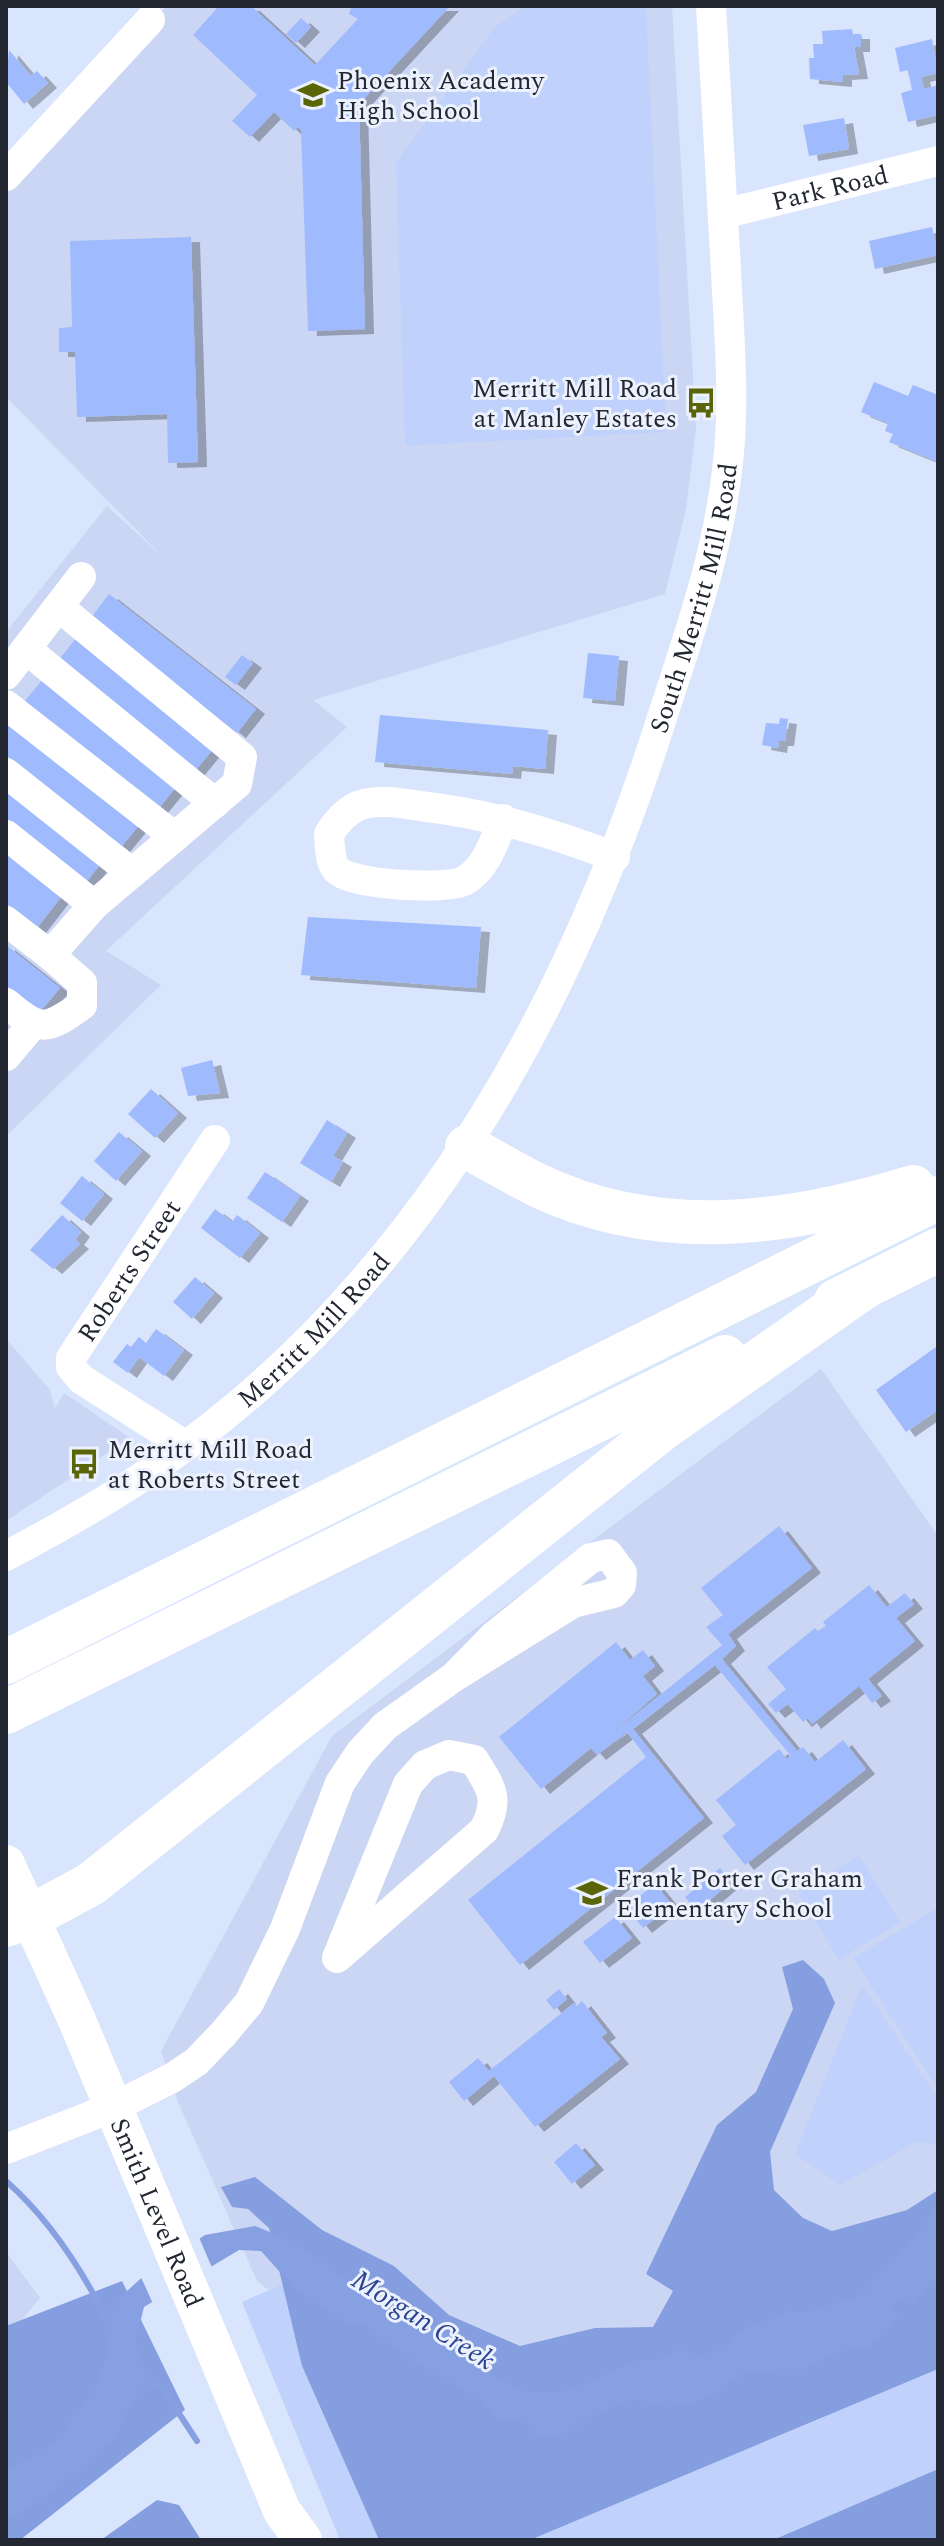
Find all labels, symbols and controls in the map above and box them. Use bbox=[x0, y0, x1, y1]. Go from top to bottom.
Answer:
place label: Phoenix Academy High School bbox=[337, 61, 545, 131]
school or university icon: Phoenix Academy High School bbox=[296, 78, 330, 112]
street label: Park Road bbox=[768, 155, 892, 222]
place label: Merritt Mill Road at Manley Estates bbox=[472, 369, 677, 439]
bus stop icon: Merritt Mill Road at Manley Estates bbox=[684, 386, 718, 420]
street label: South Merritt Mill Road bbox=[639, 461, 749, 739]
street label: Roberts Street bbox=[68, 1192, 191, 1351]
street label: Merritt Mill Road bbox=[229, 1244, 400, 1418]
place label: Merritt Mill Road at Roberts Street bbox=[108, 1430, 313, 1500]
bus stop icon: Merritt Mill Road at Roberts Street bbox=[67, 1447, 101, 1481]
place label: Frank Porter Graham Elementary School bbox=[616, 1859, 863, 1929]
school or university icon: Frank Porter Graham Elementary School bbox=[575, 1876, 609, 1910]
street label: Smith Level Road bbox=[99, 2112, 214, 2314]
water label: Morgan Creek bbox=[343, 2259, 504, 2382]

